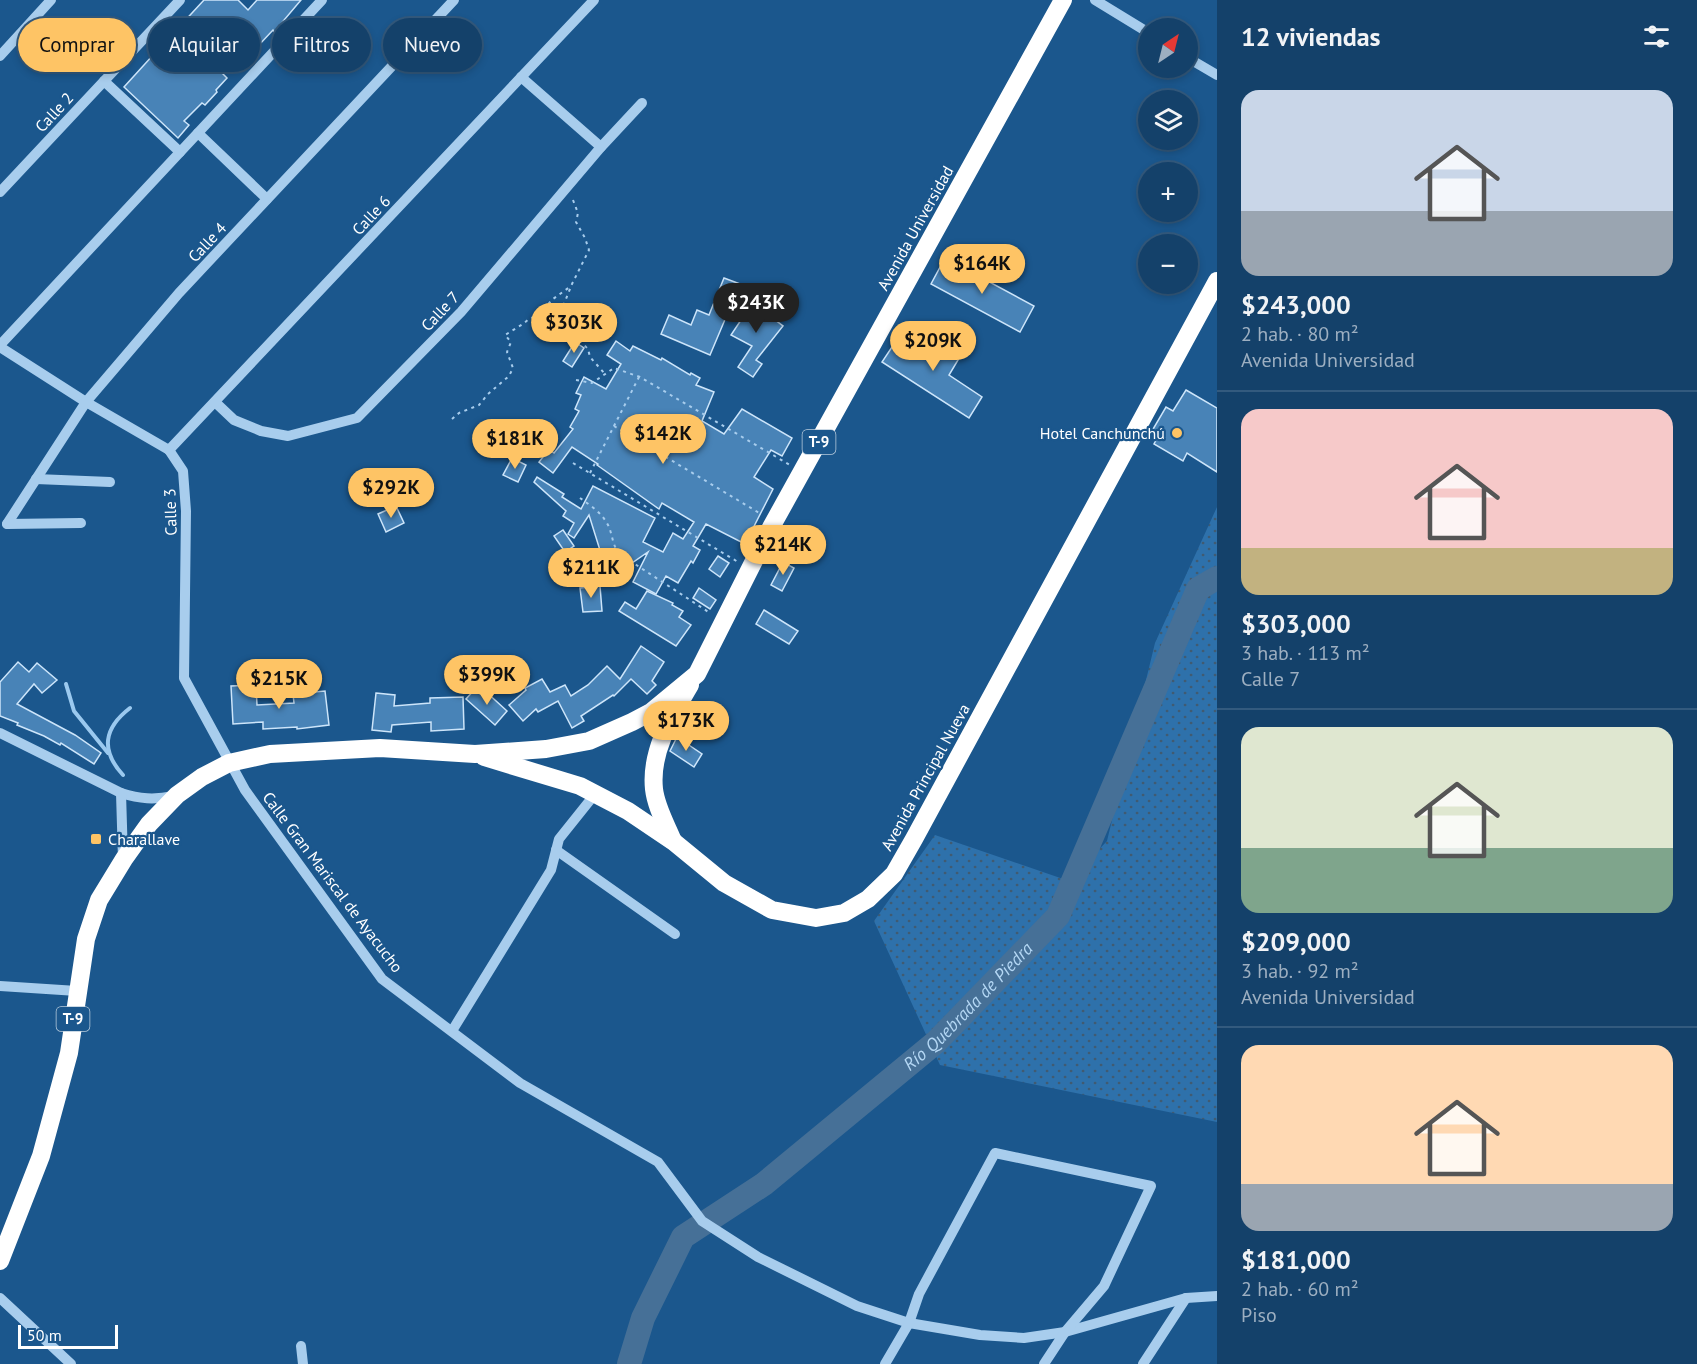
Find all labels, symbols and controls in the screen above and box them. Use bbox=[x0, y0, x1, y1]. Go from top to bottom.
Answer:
chip: Comprar bbox=[18, 18, 136, 72]
chip: Alquilar bbox=[148, 18, 260, 72]
chip: Filtros bbox=[272, 18, 371, 72]
chip: Nuevo bbox=[383, 18, 482, 72]
north arrow bbox=[1138, 18, 1198, 78]
map controls bbox=[1138, 18, 1198, 294]
text: 12 viviendas bbox=[1241, 20, 1381, 53]
icon: filters bbox=[1640, 20, 1673, 53]
street label: Calle 2 bbox=[31, 88, 77, 136]
button: layers bbox=[1138, 90, 1198, 150]
icon: home bbox=[1403, 129, 1511, 237]
street label: Avenida Universidad bbox=[873, 162, 957, 294]
button: + bbox=[1138, 162, 1198, 222]
street label: Calle 6 bbox=[348, 191, 394, 239]
street label: Calle 4 bbox=[184, 218, 231, 266]
button: − bbox=[1138, 234, 1198, 294]
pin: $164K bbox=[940, 244, 1024, 295]
text: $164K bbox=[953, 250, 1011, 276]
pin: $243K bbox=[714, 283, 798, 334]
street label: Calle 7 bbox=[417, 287, 463, 335]
text: $243,000 bbox=[1241, 288, 1351, 321]
text: $243K bbox=[727, 289, 785, 315]
pin: $303K bbox=[532, 303, 616, 354]
text: $303K bbox=[545, 309, 603, 335]
pin: $209K bbox=[891, 321, 975, 372]
text: 2 hab. · 80 m² bbox=[1241, 321, 1359, 347]
text: $209K bbox=[904, 327, 962, 353]
text: Avenida Universidad bbox=[1241, 347, 1415, 373]
pin: $142K bbox=[621, 414, 705, 465]
pin: $181K bbox=[473, 419, 557, 470]
text: $142K bbox=[634, 420, 692, 446]
place label: Hotel Canchunchú bbox=[1040, 423, 1165, 443]
text: $181K bbox=[486, 425, 544, 451]
marker: Hotel Canchunchú bbox=[1170, 426, 1184, 440]
road number: T-9 bbox=[802, 430, 836, 454]
icon: home bbox=[1403, 448, 1511, 556]
pin: $292K bbox=[349, 468, 433, 519]
text: $292K bbox=[362, 474, 420, 500]
street label: Calle 3 bbox=[159, 488, 181, 536]
pin: $214K bbox=[741, 525, 825, 576]
text: $214K bbox=[754, 531, 812, 557]
pin: $211K bbox=[549, 548, 633, 599]
text: $211K bbox=[562, 554, 620, 580]
text: $303,000 bbox=[1241, 607, 1351, 640]
text: 3 hab. · 113 m² bbox=[1241, 640, 1370, 666]
pin: $399K bbox=[445, 655, 529, 706]
pin: $215K bbox=[237, 659, 321, 710]
text: $399K bbox=[458, 661, 516, 687]
text: $215K bbox=[250, 665, 308, 691]
text: Calle 7 bbox=[1241, 666, 1300, 692]
street label: Avenida Principal Nueva bbox=[876, 700, 974, 854]
pin: $173K bbox=[644, 701, 728, 752]
text: $173K bbox=[657, 707, 715, 733]
icon: home bbox=[1403, 766, 1511, 874]
street label: Calle Gran Mariscal de Ayacucho bbox=[259, 788, 407, 976]
place label: Charallave bbox=[108, 829, 180, 849]
marker: Charallave bbox=[89, 832, 103, 846]
text: $209,000 bbox=[1241, 925, 1351, 958]
water label: Río Quebrada de Piedra bbox=[898, 937, 1038, 1075]
text: 3 hab. · 92 m² bbox=[1241, 958, 1359, 984]
text: Avenida Universidad bbox=[1241, 984, 1415, 1010]
road number: T-9 bbox=[56, 1007, 90, 1031]
icon: home bbox=[1403, 1084, 1511, 1192]
text: $181,000 bbox=[1241, 1243, 1351, 1276]
text: 2 hab. · 60 m² bbox=[1241, 1276, 1359, 1302]
text: Piso bbox=[1241, 1302, 1277, 1328]
scale bar bbox=[18, 1322, 118, 1350]
text: 50 m bbox=[27, 1325, 62, 1345]

